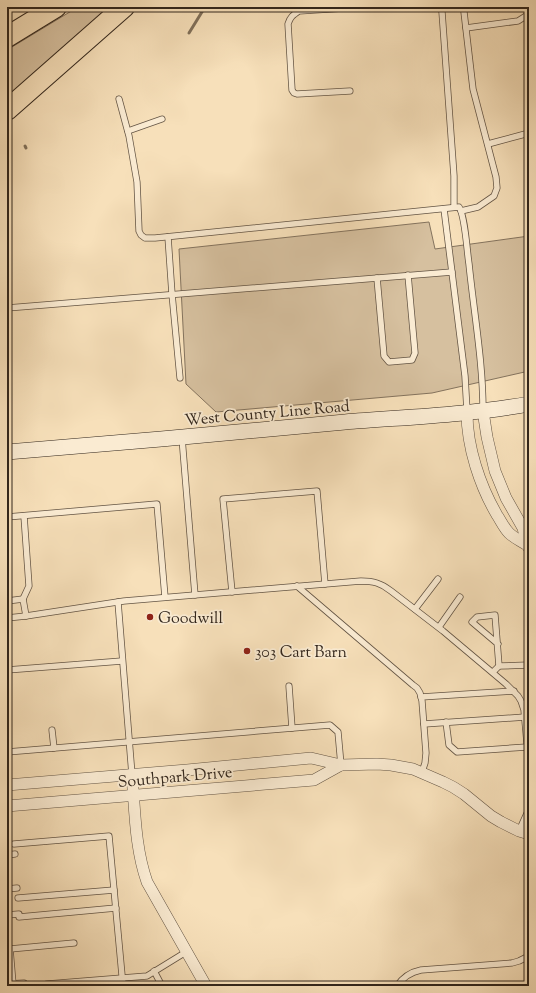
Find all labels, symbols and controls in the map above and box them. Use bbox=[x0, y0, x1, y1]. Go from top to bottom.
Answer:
street label: West County Line Road bbox=[184, 396, 351, 433]
place label: Goodwill bbox=[158, 608, 223, 631]
marker: Goodwill bbox=[145, 612, 155, 622]
place label: 303 Cart Barn bbox=[255, 642, 348, 665]
marker: 303 Cart Barn bbox=[242, 646, 252, 656]
street label: Southpark Drive bbox=[117, 762, 233, 795]

